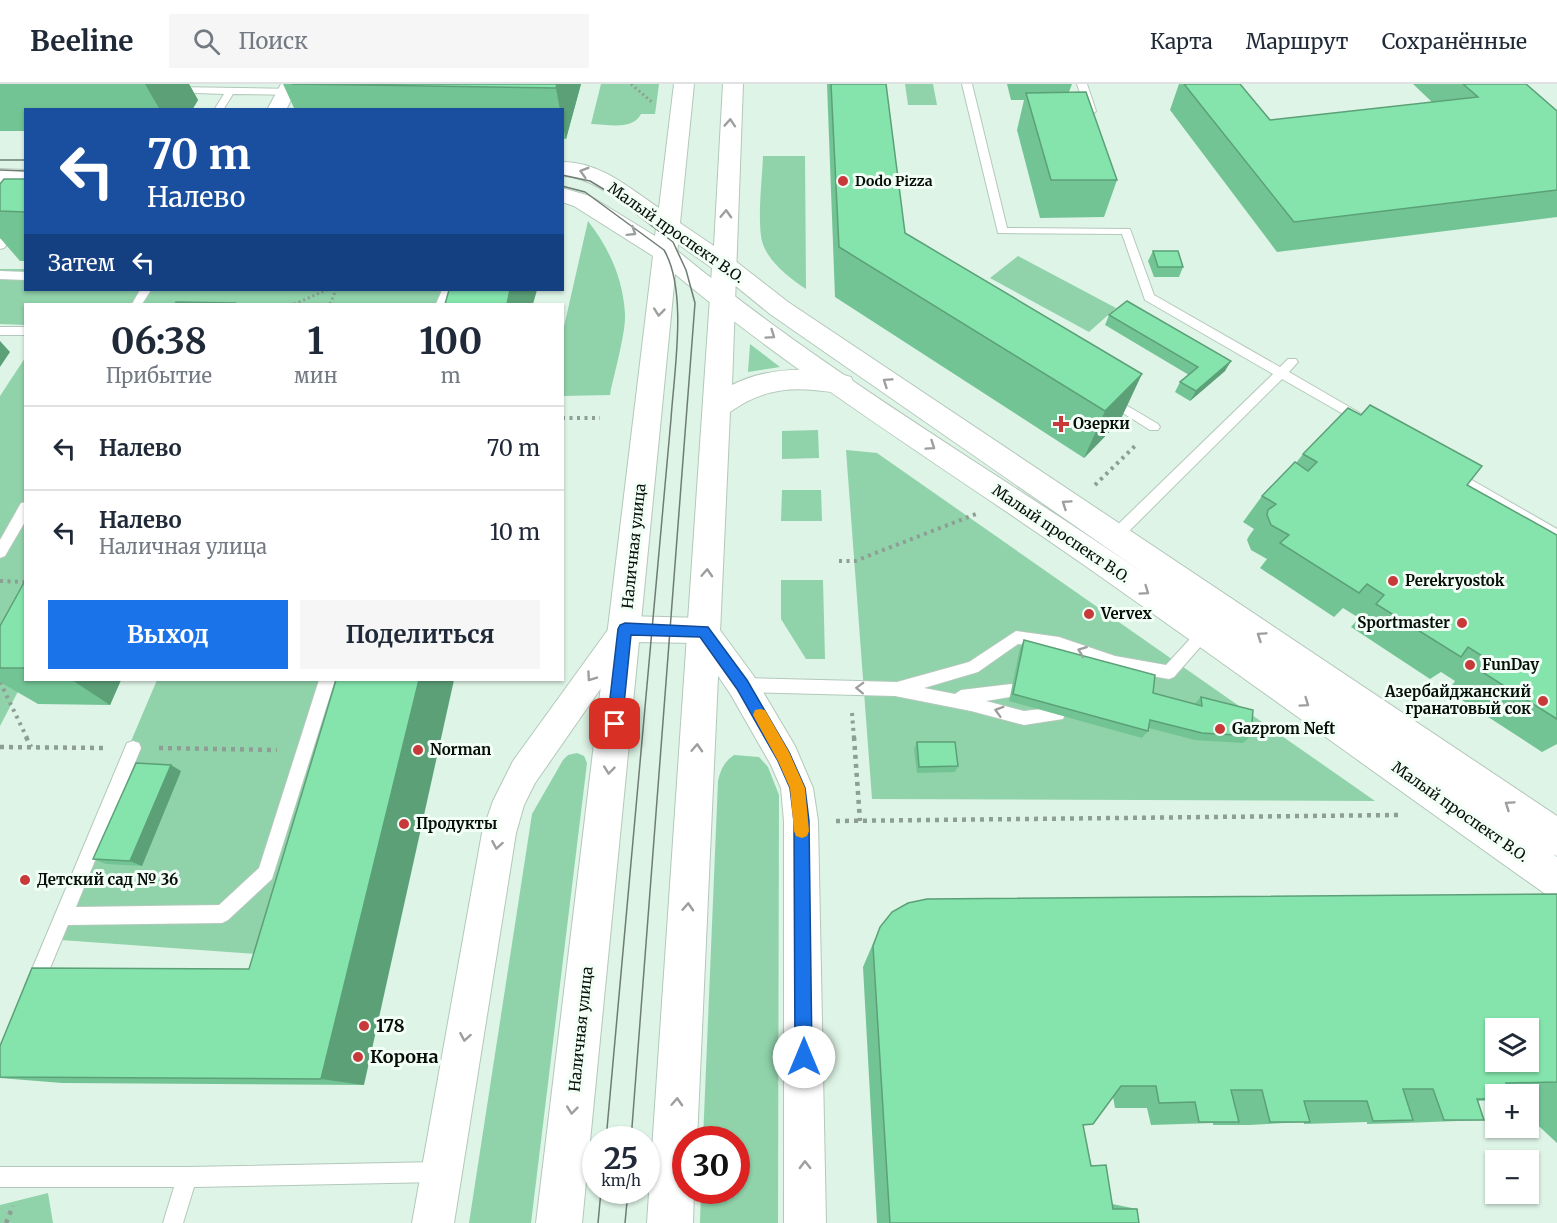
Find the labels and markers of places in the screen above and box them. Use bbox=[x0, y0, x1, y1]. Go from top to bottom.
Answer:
place label: Dodo Pizza bbox=[855, 172, 933, 190]
marker: Dodo Pizza bbox=[836, 174, 850, 188]
place label: Озерки bbox=[1073, 414, 1130, 433]
marker: Озерки bbox=[1054, 417, 1068, 431]
place label: Perekryostok bbox=[1405, 571, 1505, 590]
marker: Perekryostok bbox=[1386, 574, 1400, 588]
place label: Vervex bbox=[1100, 604, 1153, 623]
marker: Vervex bbox=[1082, 607, 1096, 621]
place label: Sportmaster bbox=[1357, 613, 1450, 632]
marker: Sportmaster bbox=[1455, 616, 1469, 630]
place label: FunDay bbox=[1482, 655, 1539, 674]
marker: FunDay bbox=[1463, 658, 1477, 672]
place label: Азербайджанский гранатовый сок bbox=[1384, 682, 1531, 718]
marker: Азербайджанский гранатовый сок bbox=[1536, 694, 1550, 708]
pin bbox=[589, 698, 640, 749]
place label: Gazprom Neft bbox=[1232, 719, 1335, 738]
marker: Gazprom Neft bbox=[1213, 722, 1227, 736]
place label: Norman bbox=[430, 740, 491, 759]
marker: Norman bbox=[411, 743, 425, 757]
place label: Продукты bbox=[416, 814, 498, 833]
marker: Продукты bbox=[397, 817, 411, 831]
place label: Детский сад № 36 bbox=[37, 870, 178, 889]
marker: Детский сад № 36 bbox=[18, 873, 32, 887]
place label: 178 bbox=[376, 1014, 405, 1037]
marker: 178 bbox=[357, 1019, 371, 1033]
place label: Корона bbox=[370, 1045, 438, 1068]
marker: Корона bbox=[351, 1050, 365, 1064]

